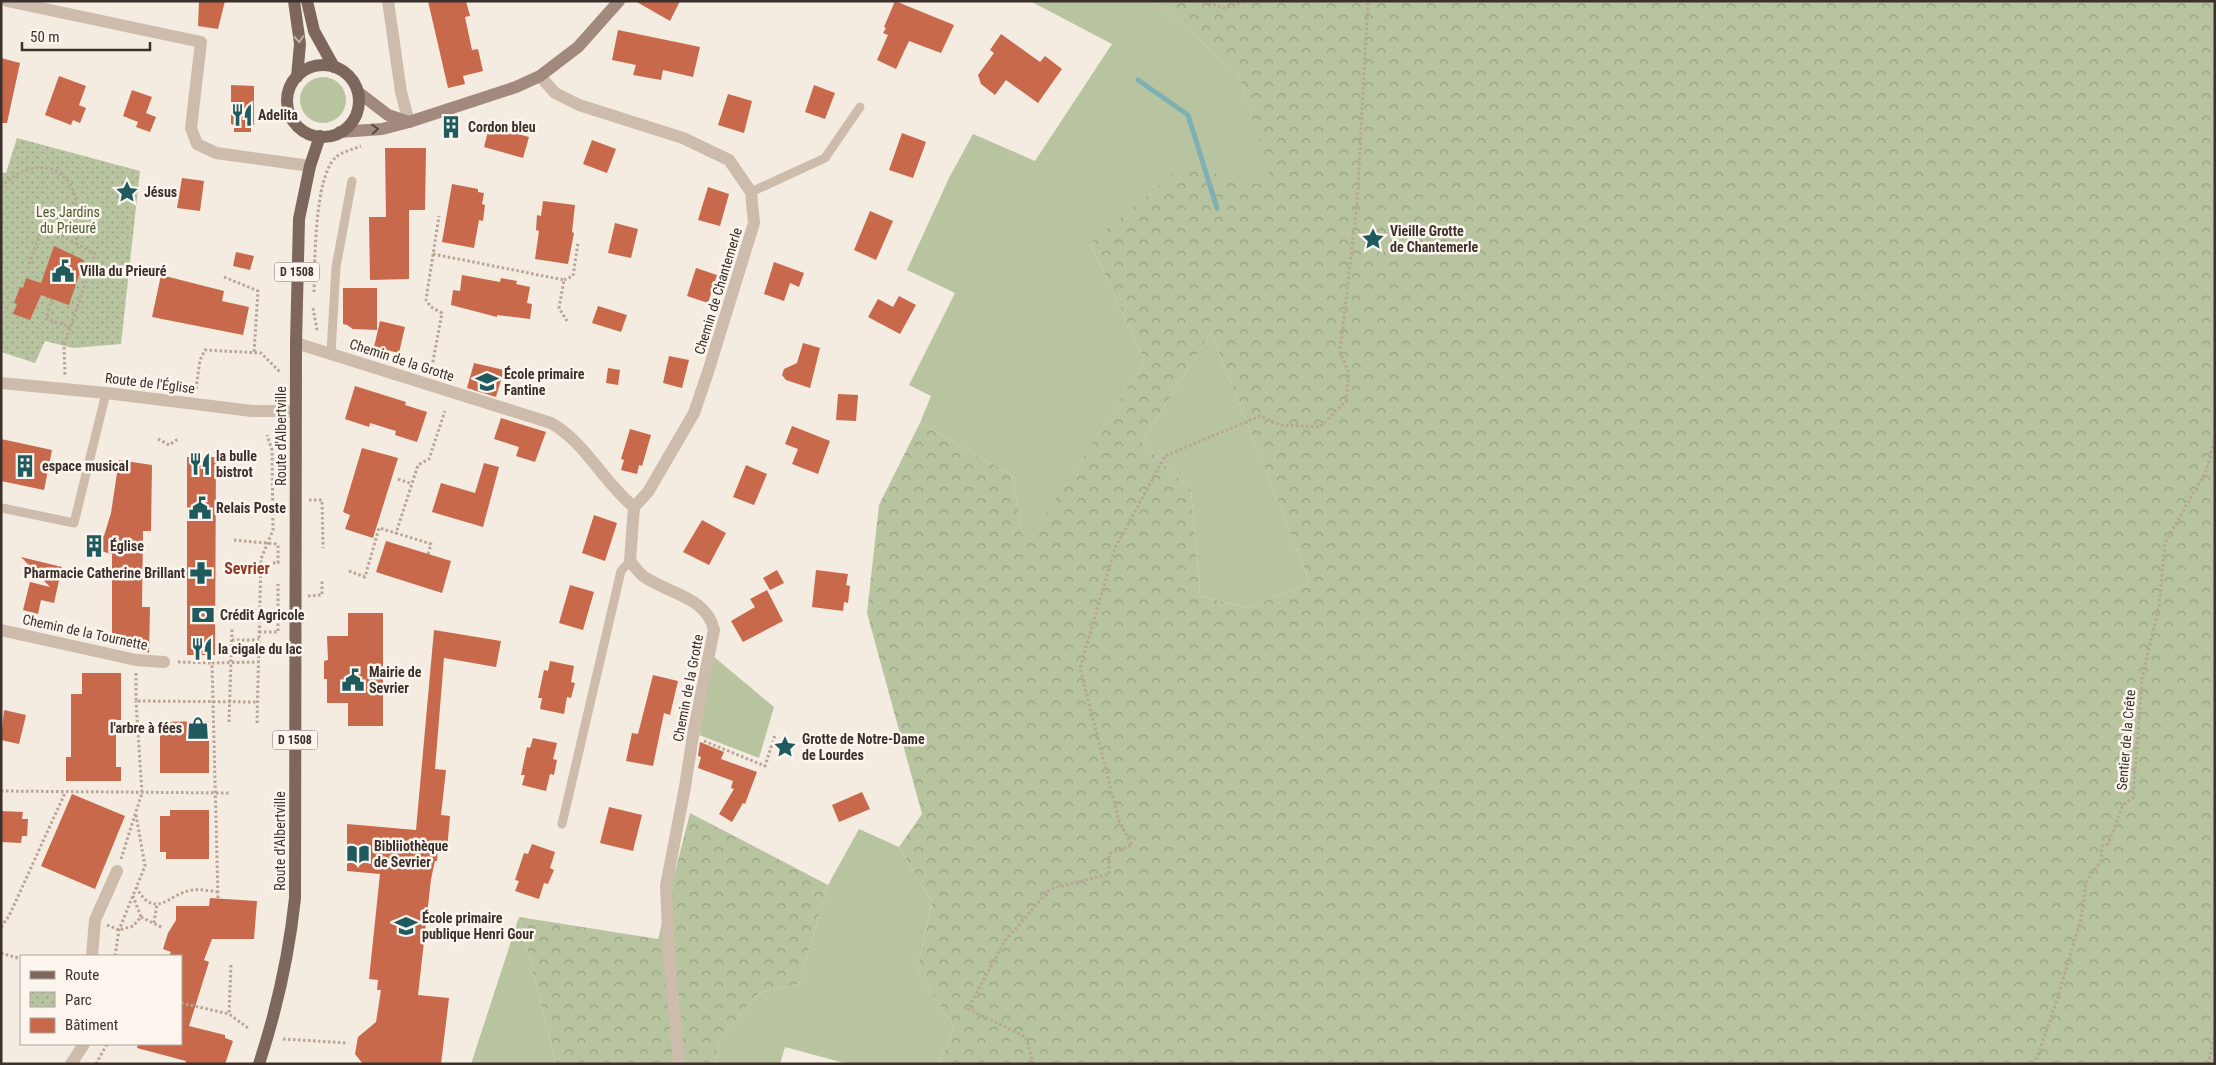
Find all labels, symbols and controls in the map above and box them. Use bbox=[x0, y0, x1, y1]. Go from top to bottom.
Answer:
scale bar bbox=[22, 20, 150, 52]
text: 50 m bbox=[30, 28, 60, 46]
one-way arrow bbox=[293, 35, 304, 43]
restaurant icon: Adelita bbox=[229, 102, 255, 128]
place label: Adelita bbox=[258, 107, 298, 123]
building icon: Cordon bleu bbox=[438, 114, 464, 140]
place label: Cordon bleu bbox=[468, 119, 536, 135]
one-way arrow bbox=[371, 124, 379, 135]
place icon: Jésus bbox=[114, 179, 140, 205]
place label: Jésus bbox=[144, 184, 177, 200]
park label: Les Jardins du Prieuré bbox=[36, 204, 100, 236]
place label: Vieille Grotte de Chantemerle bbox=[1390, 223, 1478, 255]
street label: Chemin de Chantemerle bbox=[691, 225, 745, 356]
place icon: Vieille Grotte de Chantemerle bbox=[1360, 226, 1386, 252]
public building icon: Villa du Prieuré bbox=[50, 258, 76, 284]
road number: D 1508 bbox=[274, 262, 320, 282]
place label: Villa du Prieuré bbox=[80, 263, 167, 279]
street label: Chemin de la Grotte bbox=[348, 336, 457, 385]
place label: École primaire Fantine bbox=[504, 365, 585, 398]
street label: Route de l'Église bbox=[104, 369, 197, 397]
school or university icon: École primaire Fantine bbox=[474, 369, 500, 395]
street label: Route d'Albertville bbox=[273, 386, 289, 486]
place label: la bulle bistrot bbox=[216, 448, 257, 480]
restaurant icon: la bulle bistrot bbox=[187, 451, 213, 477]
building icon: espace musical bbox=[12, 453, 38, 479]
place label: espace musical bbox=[42, 458, 129, 474]
public building icon: Relais Poste bbox=[187, 495, 213, 521]
place label: Relais Poste bbox=[216, 500, 286, 516]
building icon: Église bbox=[81, 533, 107, 559]
place label: Église bbox=[110, 537, 144, 554]
district label: Sevrier bbox=[224, 559, 270, 578]
pharmacy icon: Pharmacie Catherine Brillant bbox=[188, 560, 214, 586]
place label: Pharmacie Catherine Brillant bbox=[24, 565, 185, 581]
bank icon: Crédit Agricole bbox=[190, 602, 216, 628]
place label: Crédit Agricole bbox=[220, 607, 305, 623]
street label: Chemin de la Tournette bbox=[21, 611, 149, 653]
street label: Chemin de la Grotte bbox=[670, 632, 706, 743]
restaurant icon: la cigale du lac bbox=[189, 636, 215, 662]
place label: la cigale du lac bbox=[218, 641, 303, 657]
place label: Mairie de Sevrier bbox=[369, 664, 422, 696]
public building icon: Mairie de Sevrier bbox=[340, 667, 366, 693]
street label: Sentier de la Crête bbox=[2114, 688, 2138, 791]
shop icon: l'arbre à fées bbox=[185, 715, 211, 741]
place label: l'arbre à fées bbox=[110, 720, 182, 736]
road number: D 1508 bbox=[272, 730, 318, 750]
place label: Grotte de Notre-Dame de Lourdes bbox=[802, 731, 925, 763]
place icon: Grotte de Notre-Dame de Lourdes bbox=[772, 734, 798, 760]
street label: Route d'Albertville bbox=[272, 791, 288, 891]
place label: Bibliiothèque de Sevrier bbox=[374, 838, 449, 870]
library icon: Bibliiothèque de Sevrier bbox=[345, 841, 371, 867]
place label: École primaire publique Henri Gour bbox=[422, 909, 534, 942]
school or university icon: École primaire publique Henri Gour bbox=[393, 913, 419, 939]
legend bbox=[20, 955, 182, 1045]
text: Route bbox=[65, 966, 99, 984]
text: Parc bbox=[65, 991, 92, 1009]
text: Bâtiment bbox=[65, 1016, 118, 1034]

